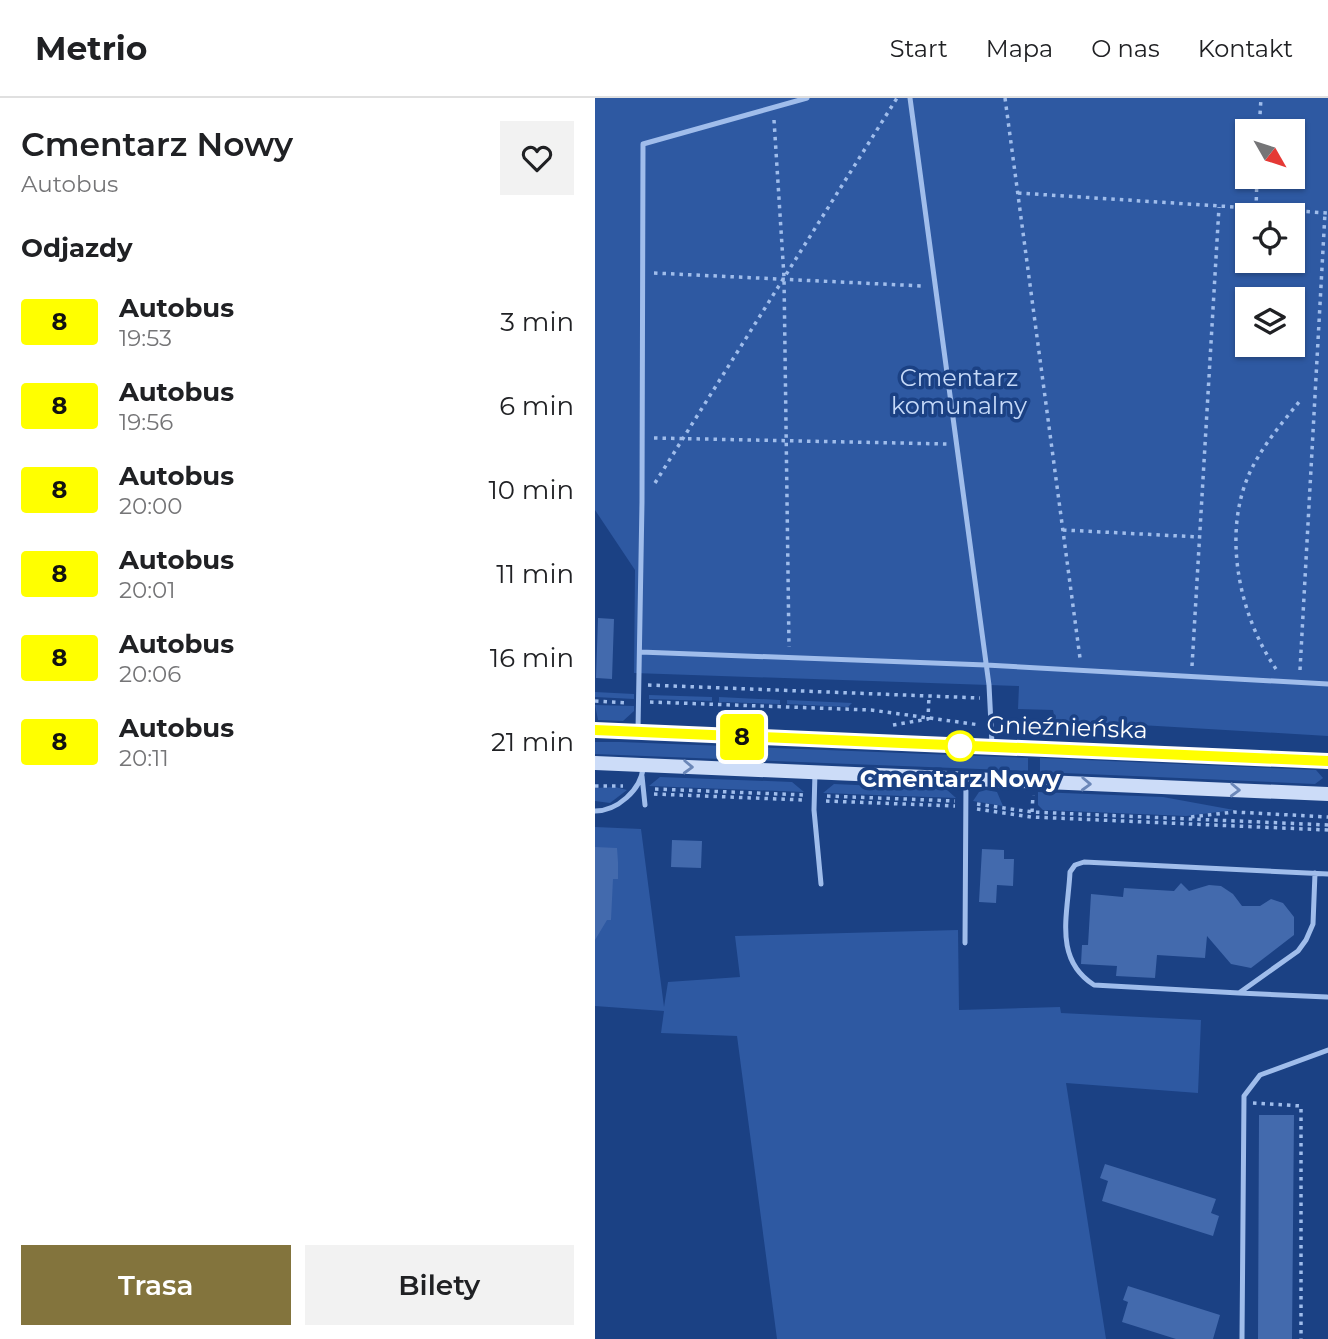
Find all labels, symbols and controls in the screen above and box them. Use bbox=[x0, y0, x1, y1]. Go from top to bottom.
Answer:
text: Metrio bbox=[35, 28, 147, 68]
text: Start bbox=[890, 34, 948, 63]
text: Mapa bbox=[986, 34, 1053, 63]
text: O nas bbox=[1091, 34, 1160, 63]
text: Kontakt bbox=[1198, 34, 1293, 63]
north arrow bbox=[1235, 119, 1305, 189]
map controls bbox=[1235, 119, 1305, 357]
button: heart bbox=[500, 121, 574, 195]
text: Cmentarz Nowy bbox=[21, 124, 293, 164]
text: Autobus bbox=[21, 170, 118, 198]
button: locate bbox=[1235, 203, 1305, 273]
text: Odjazdy bbox=[21, 232, 132, 264]
button: layers bbox=[1235, 287, 1305, 357]
text: Autobus bbox=[119, 292, 234, 324]
text: 3 min bbox=[500, 306, 574, 338]
text: 8 bbox=[52, 307, 67, 336]
text: 19:53 bbox=[119, 324, 172, 352]
park label: Cmentarz komunalny bbox=[891, 363, 1027, 420]
text: Autobus bbox=[119, 376, 234, 408]
text: 6 min bbox=[499, 390, 574, 422]
text: 8 bbox=[52, 391, 67, 420]
text: 19:56 bbox=[119, 408, 173, 436]
text: Autobus bbox=[119, 460, 234, 492]
text: 10 min bbox=[488, 474, 574, 506]
text: 8 bbox=[52, 475, 67, 504]
text: 20:00 bbox=[119, 492, 183, 520]
text: Autobus bbox=[119, 544, 234, 576]
text: 11 min bbox=[496, 558, 574, 590]
text: 8 bbox=[52, 559, 67, 588]
text: 20:01 bbox=[119, 576, 176, 604]
text: Autobus bbox=[119, 628, 234, 660]
text: 16 min bbox=[490, 642, 574, 674]
text: 8 bbox=[52, 643, 67, 672]
text: 20:06 bbox=[119, 660, 181, 688]
street label: Gnieźnieńska bbox=[986, 710, 1148, 744]
text: Autobus bbox=[119, 712, 234, 744]
line badge: 8 bbox=[719, 714, 765, 760]
text: 8 bbox=[734, 722, 750, 751]
text: 21 min bbox=[491, 726, 574, 758]
text: 8 bbox=[52, 727, 67, 756]
marker: Cmentarz Nowy bbox=[945, 731, 975, 761]
text: 20:11 bbox=[119, 744, 169, 772]
one-way arrow bbox=[682, 759, 693, 774]
place label: Cmentarz Nowy bbox=[860, 764, 1061, 793]
one-way arrow bbox=[1081, 776, 1092, 791]
one-way arrow bbox=[1229, 783, 1240, 798]
button: Trasa bbox=[21, 1245, 291, 1325]
button: Bilety bbox=[305, 1245, 574, 1325]

